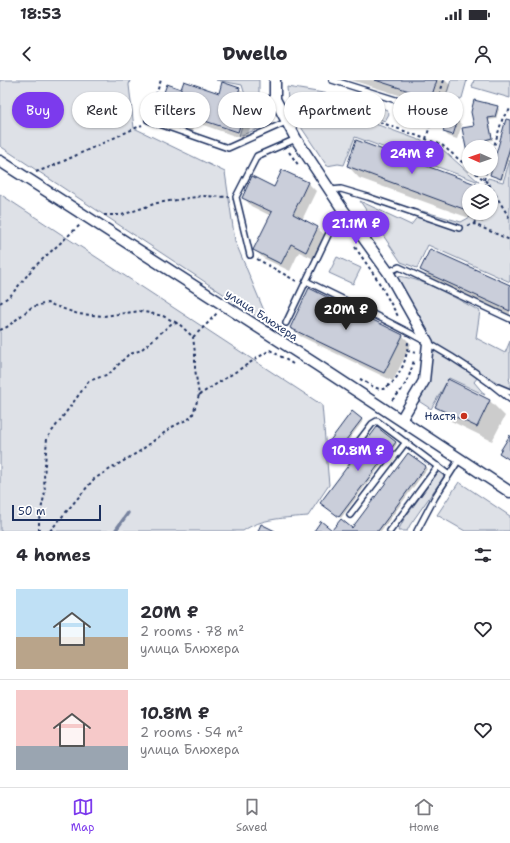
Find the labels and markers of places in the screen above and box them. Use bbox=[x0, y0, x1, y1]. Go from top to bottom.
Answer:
pin: 24M ₽ bbox=[384, 141, 440, 175]
pin: 21.1M ₽ bbox=[319, 211, 393, 245]
pin: 20M ₽ bbox=[318, 297, 374, 331]
place label: Настя bbox=[425, 409, 456, 424]
marker: Настя bbox=[459, 411, 469, 421]
pin: 10.8M ₽ bbox=[321, 438, 395, 472]

